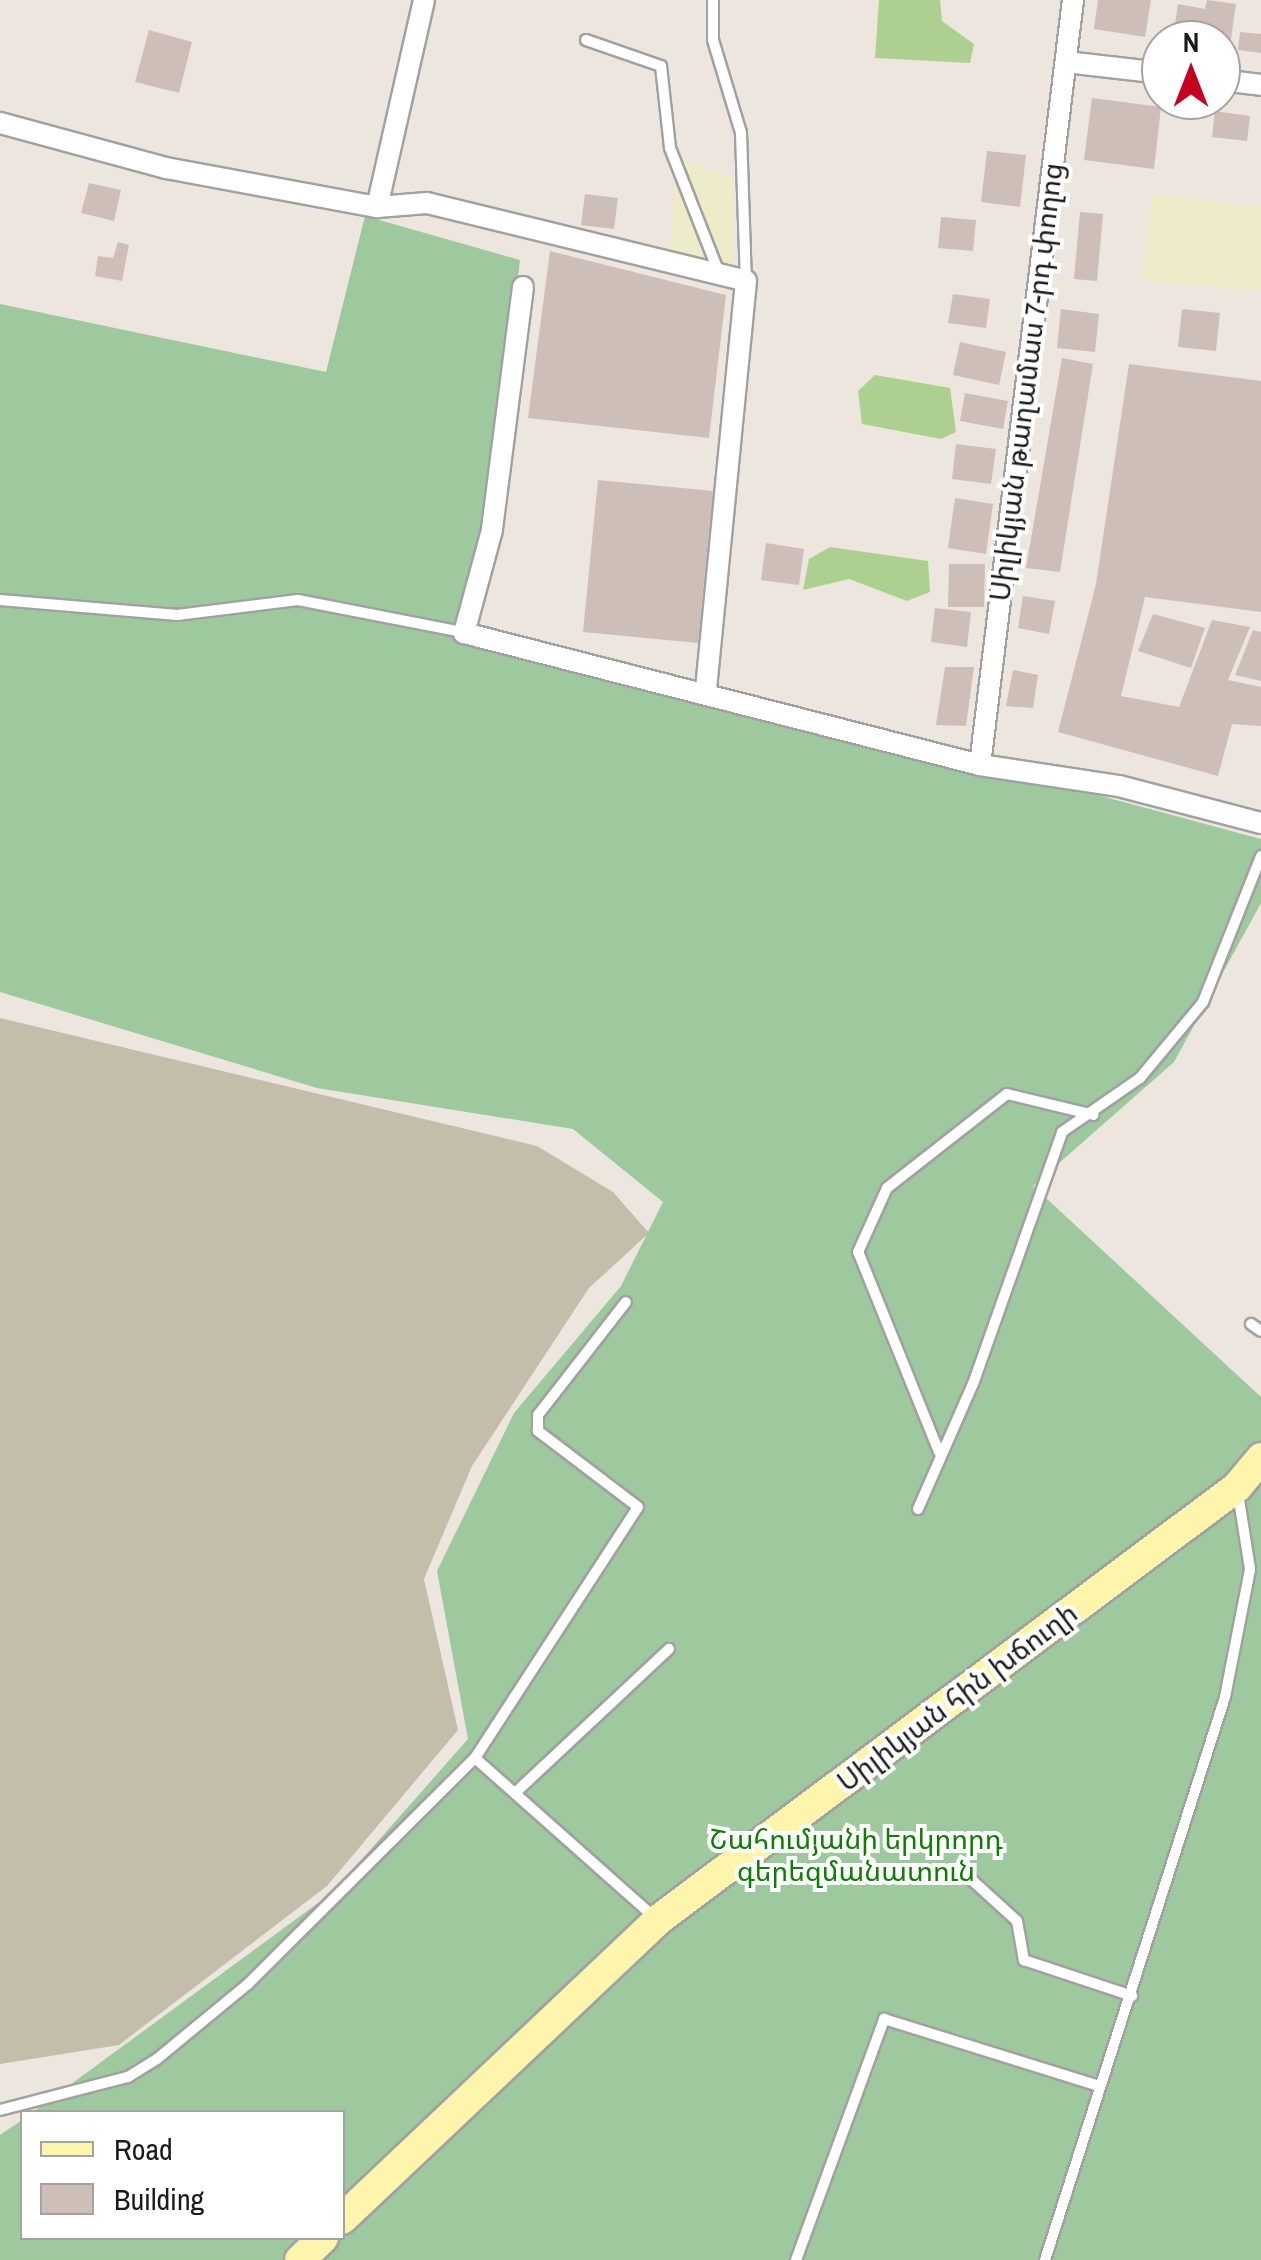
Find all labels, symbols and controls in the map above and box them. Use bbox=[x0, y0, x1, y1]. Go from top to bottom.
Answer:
north arrow bbox=[1141, 20, 1241, 120]
text: N bbox=[1183, 23, 1199, 61]
street label: Սիլիկյան թաղամաս 7-րդ փողոց bbox=[982, 161, 1070, 603]
street label: Սիլիկյան հին խճուղի bbox=[830, 1596, 1084, 1798]
park label: Շահումյանի երկրորդ գերեզմանատուն bbox=[709, 1822, 1003, 1888]
legend bbox=[20, 2110, 345, 2240]
text: Road bbox=[114, 2129, 173, 2169]
text: Building bbox=[114, 2179, 204, 2219]

